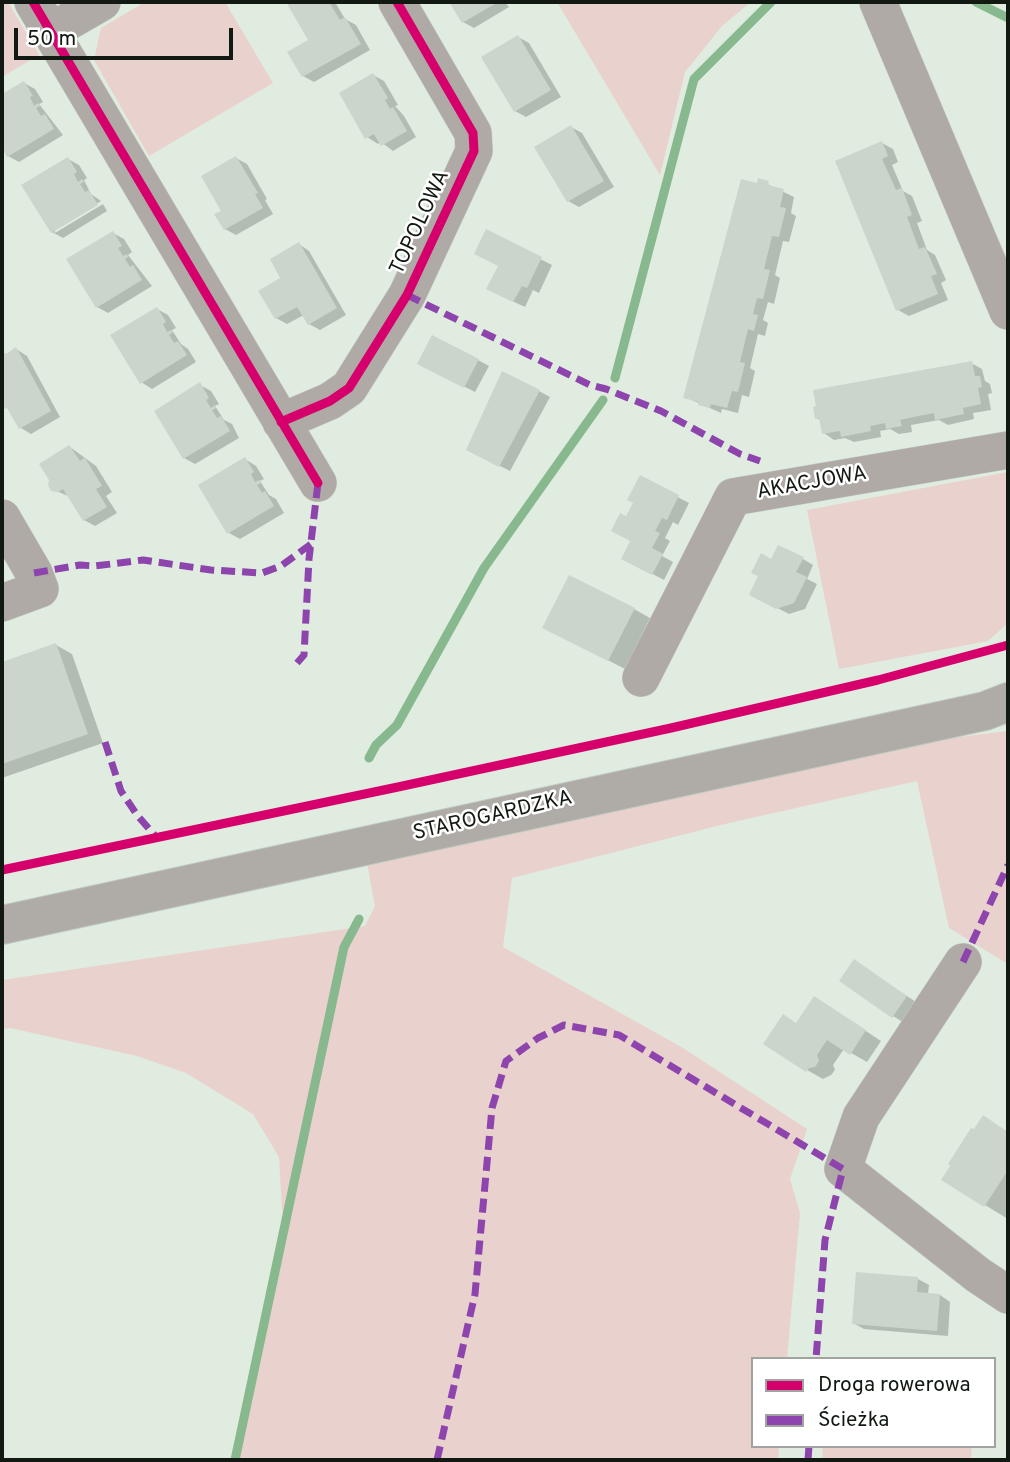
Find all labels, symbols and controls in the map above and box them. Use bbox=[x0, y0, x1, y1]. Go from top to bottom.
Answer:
scale bar bbox=[18, 14, 236, 58]
text: 50 m bbox=[27, 26, 76, 53]
street label: TOPOLOWA bbox=[386, 167, 456, 279]
street label: AKACJOWA bbox=[755, 462, 869, 506]
street label: STAROGARDZKA bbox=[411, 786, 575, 848]
legend bbox=[751, 1357, 996, 1448]
text: Droga rowerowa bbox=[818, 1372, 971, 1399]
text: Ścieżka bbox=[818, 1407, 889, 1434]

